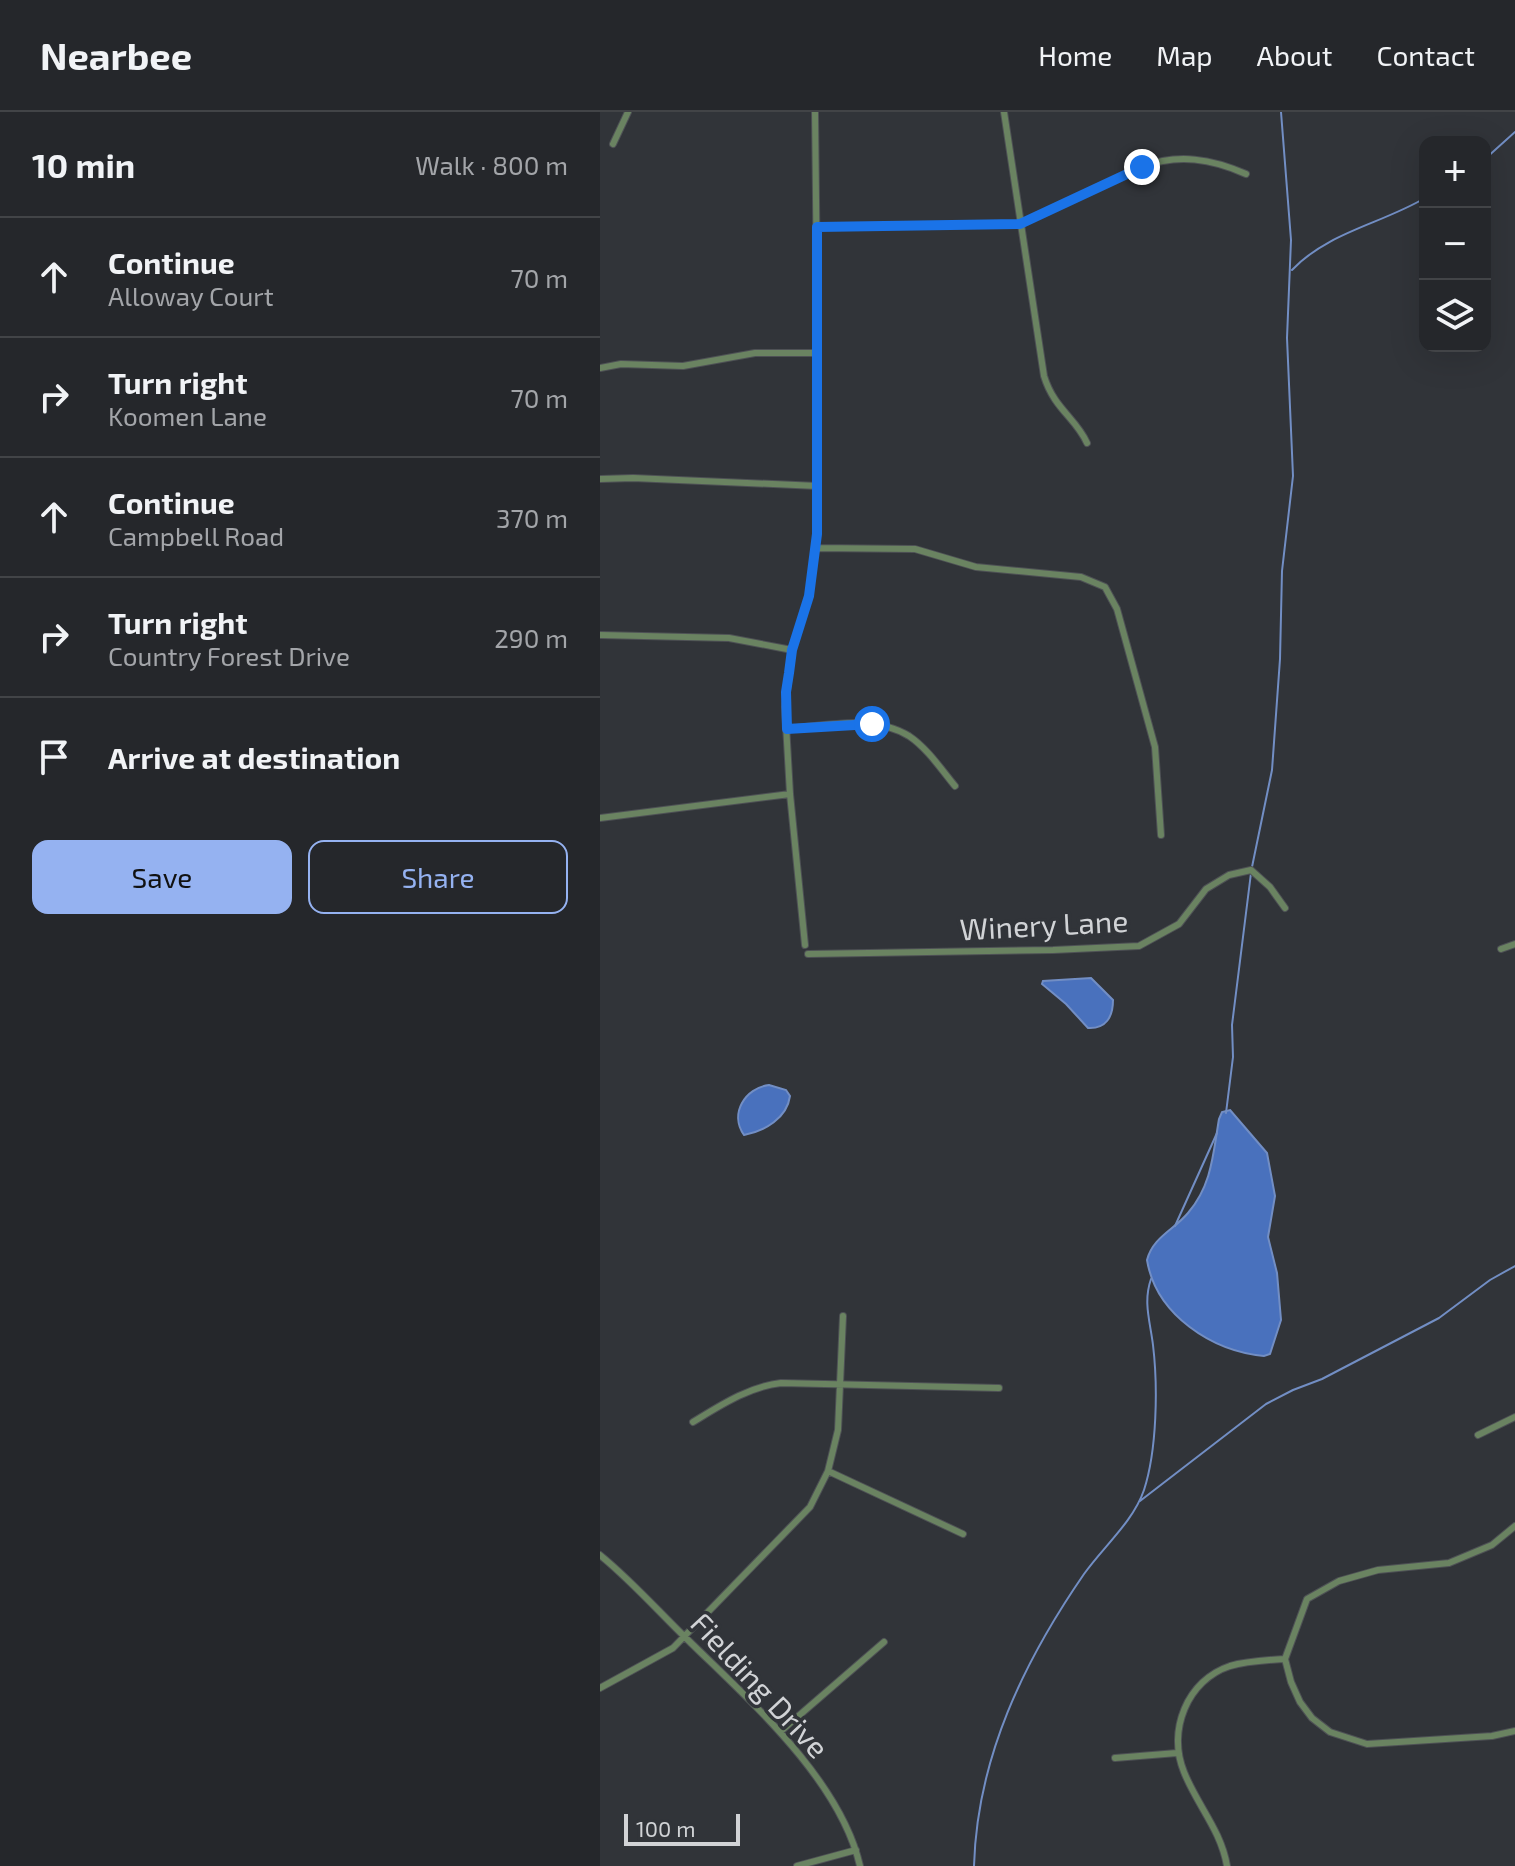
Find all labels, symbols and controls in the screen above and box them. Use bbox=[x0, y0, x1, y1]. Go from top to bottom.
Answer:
text: Nearbee bbox=[40, 32, 192, 78]
text: Home bbox=[1038, 38, 1112, 72]
text: Map bbox=[1156, 38, 1213, 72]
text: About bbox=[1257, 38, 1332, 72]
text: Contact bbox=[1376, 38, 1475, 72]
map controls bbox=[1419, 136, 1491, 352]
button: + bbox=[1419, 136, 1491, 208]
text: 10 min bbox=[32, 144, 135, 185]
text: Walk · 800 m bbox=[415, 149, 568, 180]
route end bbox=[1124, 149, 1160, 185]
button: − bbox=[1419, 208, 1491, 280]
text: Continue bbox=[108, 244, 235, 280]
icon: ahead bbox=[32, 255, 76, 299]
text: 70 m bbox=[510, 262, 568, 293]
text: Alloway Court bbox=[108, 280, 274, 311]
button: layers bbox=[1419, 280, 1491, 352]
text: Turn right bbox=[108, 364, 248, 400]
icon: right bbox=[32, 375, 76, 419]
text: 70 m bbox=[510, 382, 568, 413]
text: Koomen Lane bbox=[108, 400, 267, 431]
text: Continue bbox=[108, 484, 235, 520]
icon: ahead bbox=[32, 495, 76, 539]
text: 370 m bbox=[496, 502, 568, 533]
text: Campbell Road bbox=[108, 520, 284, 551]
text: Turn right bbox=[108, 604, 248, 640]
icon: right bbox=[32, 615, 76, 659]
text: 290 m bbox=[494, 622, 568, 653]
text: Country Forest Drive bbox=[108, 640, 350, 671]
route start bbox=[854, 706, 890, 742]
icon: arrive bbox=[32, 735, 76, 779]
text: Arrive at destination bbox=[108, 739, 400, 775]
button: Save bbox=[32, 840, 292, 914]
button: Share bbox=[308, 840, 568, 914]
street label: Winery Lane bbox=[959, 902, 1129, 946]
street label: Fielding Drive bbox=[684, 1605, 837, 1765]
scale bar bbox=[624, 1810, 740, 1846]
text: 100 m bbox=[636, 1815, 695, 1841]

